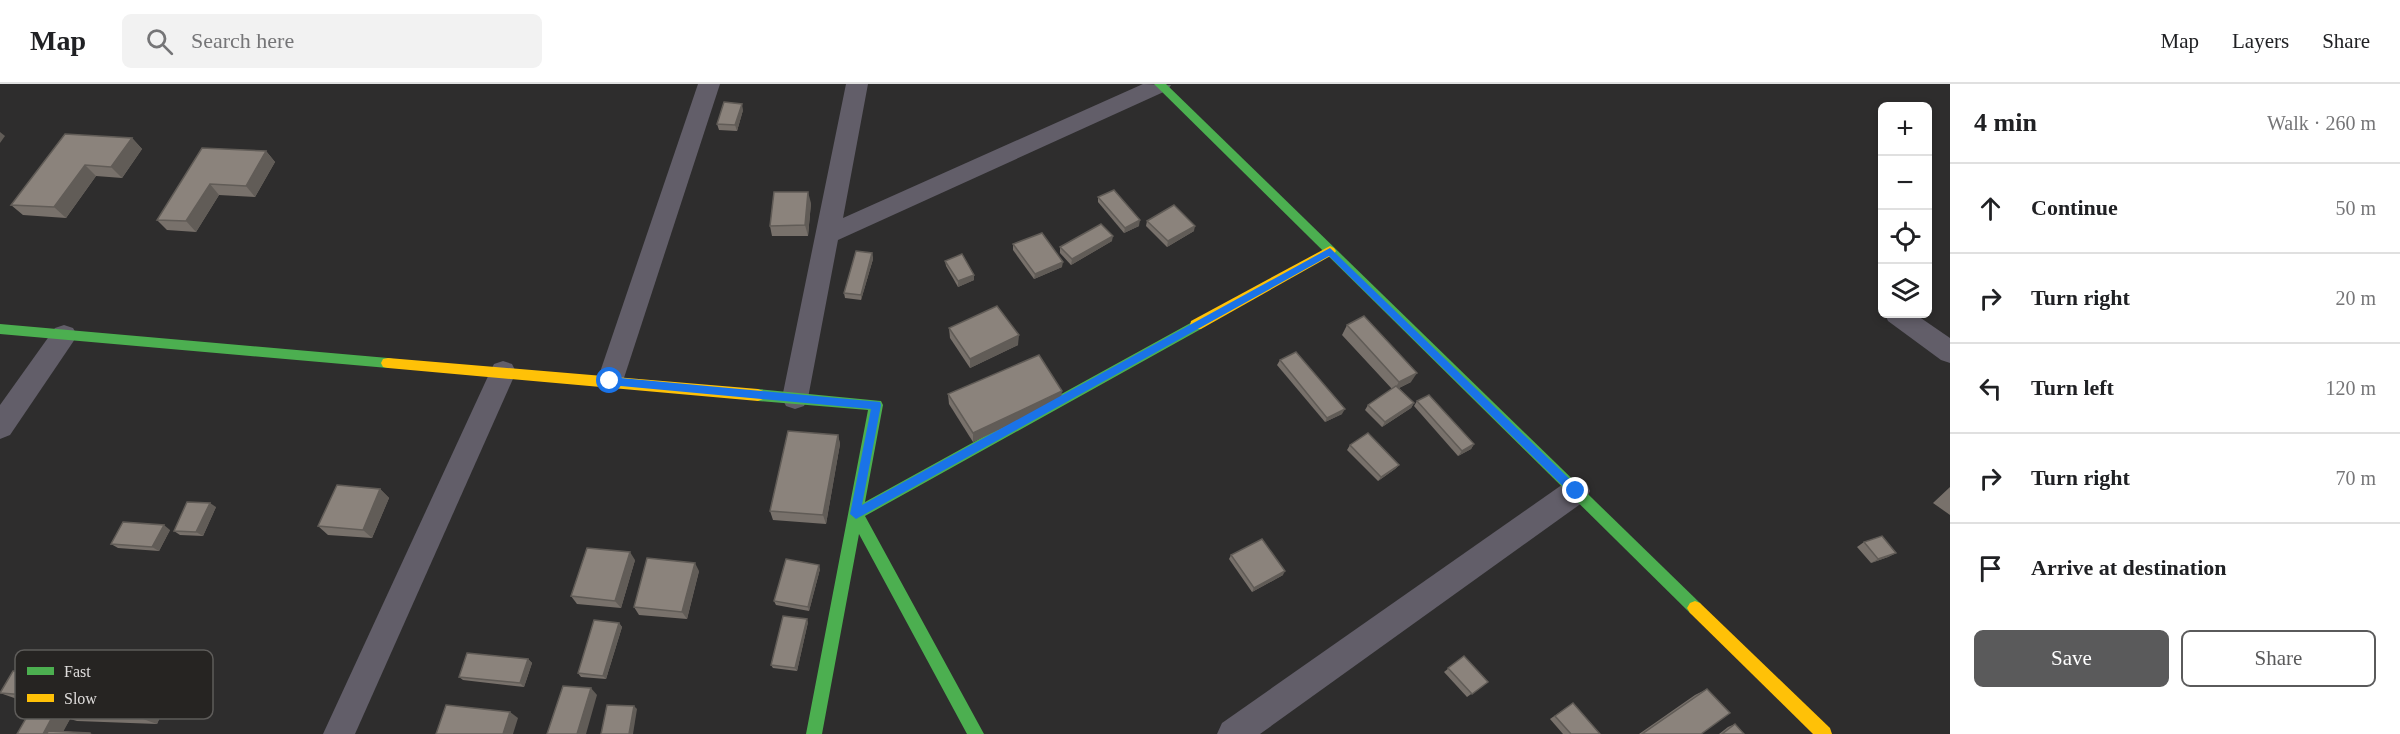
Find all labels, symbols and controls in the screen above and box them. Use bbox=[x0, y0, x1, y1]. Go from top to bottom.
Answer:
search box bbox=[122, 14, 542, 68]
text: Map bbox=[30, 25, 86, 56]
icon: search bbox=[143, 25, 176, 58]
text: Search here bbox=[191, 28, 294, 53]
text: Map bbox=[2161, 29, 2199, 53]
text: Layers bbox=[2232, 29, 2289, 53]
text: Share bbox=[2322, 29, 2370, 53]
map controls bbox=[1878, 102, 1932, 318]
button: + bbox=[1878, 102, 1932, 156]
text: 4 min bbox=[1974, 108, 2037, 137]
text: Walk · 260 m bbox=[2267, 112, 2376, 134]
button: − bbox=[1878, 156, 1932, 210]
icon: ahead bbox=[1974, 192, 2007, 225]
text: Continue bbox=[2031, 195, 2118, 220]
text: 50 m bbox=[2335, 197, 2376, 219]
button: locate bbox=[1878, 210, 1932, 264]
button: layers bbox=[1878, 264, 1932, 318]
icon: right bbox=[1974, 282, 2007, 315]
text: Turn right bbox=[2031, 285, 2130, 310]
text: 20 m bbox=[2335, 287, 2376, 309]
route start bbox=[596, 367, 622, 393]
icon: left bbox=[1974, 372, 2007, 405]
text: Turn left bbox=[2031, 375, 2114, 400]
text: 120 m bbox=[2325, 377, 2376, 399]
icon: right bbox=[1974, 462, 2007, 495]
text: Turn right bbox=[2031, 465, 2130, 490]
text: 70 m bbox=[2335, 467, 2376, 489]
route end bbox=[1562, 477, 1588, 503]
icon: arrive bbox=[1974, 552, 2007, 585]
text: Arrive at destination bbox=[2031, 555, 2227, 580]
button: Save bbox=[1974, 630, 2169, 687]
button: Share bbox=[2181, 630, 2376, 687]
legend bbox=[15, 650, 213, 719]
text: Fast bbox=[64, 663, 91, 680]
text: Slow bbox=[64, 690, 97, 707]

